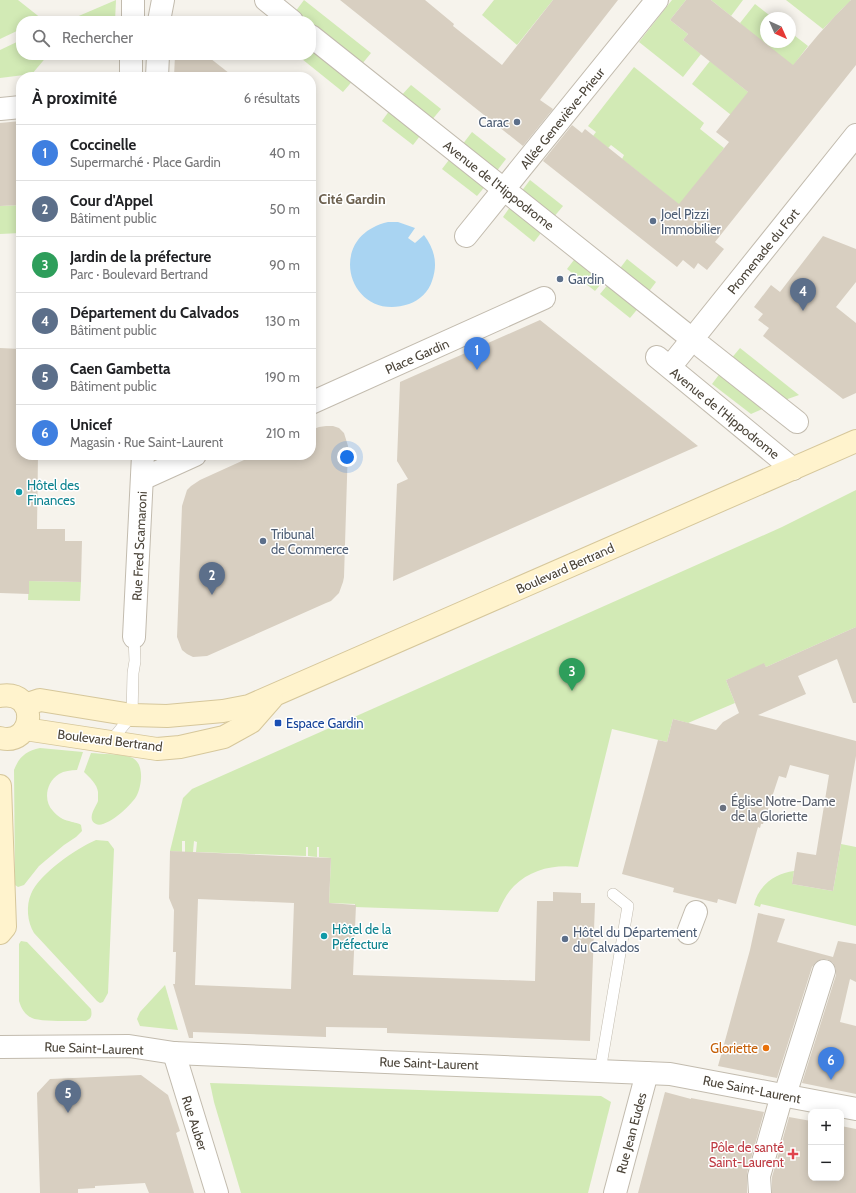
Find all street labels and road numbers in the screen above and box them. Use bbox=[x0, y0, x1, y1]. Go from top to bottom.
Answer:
street label: Allée Geneviève-Prieur bbox=[516, 64, 608, 172]
street label: Avenue de l'Hippodrome bbox=[441, 137, 558, 233]
street label: Promenade du Fort bbox=[724, 204, 803, 297]
street label: Place Gardin bbox=[383, 335, 451, 377]
street label: Avenue de l'Hippodrome bbox=[667, 364, 783, 462]
street label: Rue Fred Scamaroni bbox=[128, 491, 150, 601]
street label: Boulevard Bertrand bbox=[513, 539, 617, 597]
street label: Boulevard Bertrand bbox=[57, 726, 163, 754]
street label: Rue Saint-Laurent bbox=[44, 1038, 145, 1058]
street label: Rue Saint-Laurent bbox=[379, 1053, 480, 1073]
street label: Rue Saint-Laurent bbox=[702, 1072, 803, 1106]
street label: Rue Jean Eudes bbox=[612, 1090, 650, 1175]
street label: Rue Auber bbox=[179, 1094, 212, 1153]

